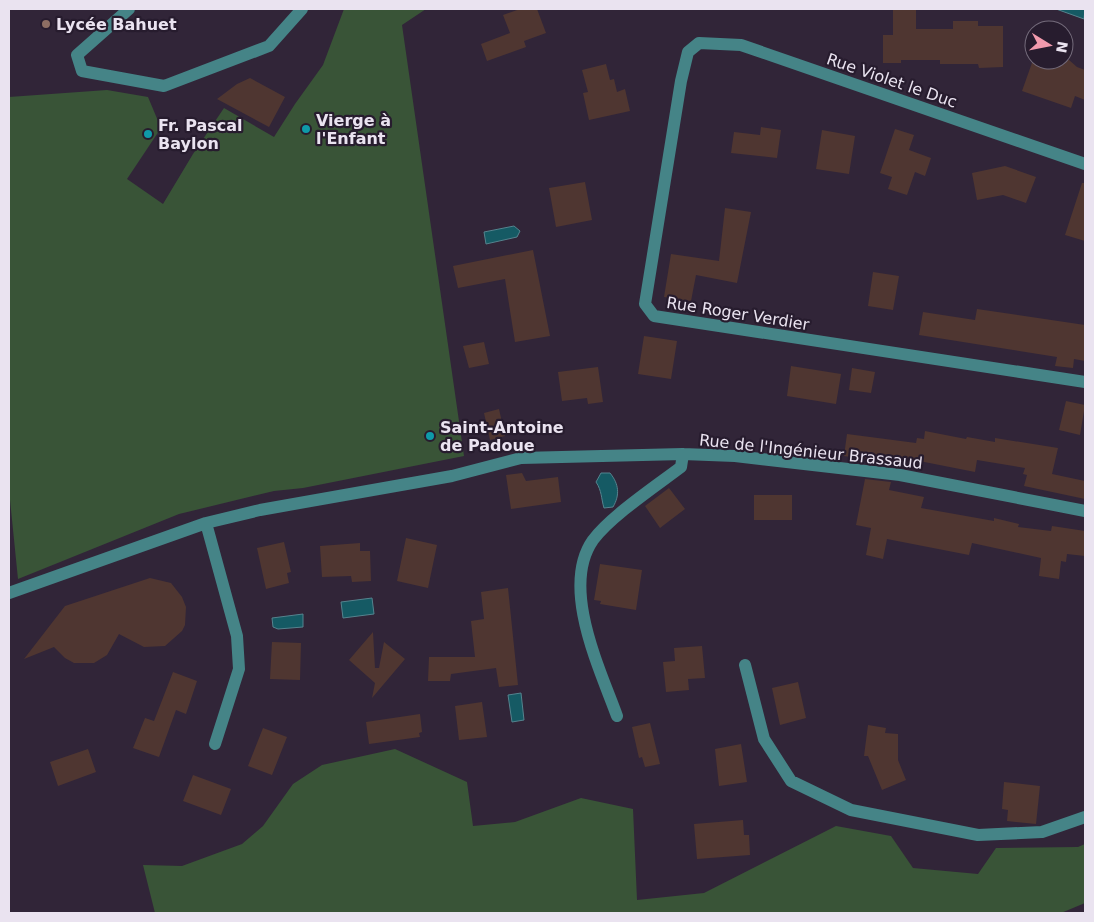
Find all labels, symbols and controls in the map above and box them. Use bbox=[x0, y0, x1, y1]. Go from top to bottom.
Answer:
place label: Lycée Bahuet bbox=[56, 15, 177, 34]
marker: Lycée Bahuet bbox=[40, 18, 52, 30]
north arrow bbox=[1024, 20, 1074, 70]
text: N bbox=[1053, 40, 1071, 54]
street label: Rue Violet le Duc bbox=[824, 49, 959, 112]
place label: Vierge à l'Enfant bbox=[316, 111, 391, 148]
place label: Fr. Pascal Baylon bbox=[158, 116, 243, 153]
marker: Vierge à l'Enfant bbox=[300, 123, 312, 135]
marker: Fr. Pascal Baylon bbox=[142, 128, 154, 140]
street label: Rue Roger Verdier bbox=[665, 293, 811, 334]
place label: Saint-Antoine de Padoue bbox=[440, 418, 564, 455]
marker: Saint-Antoine de Padoue bbox=[424, 430, 436, 442]
street label: Rue de l'Ingénieur Brassaud bbox=[698, 430, 924, 473]

